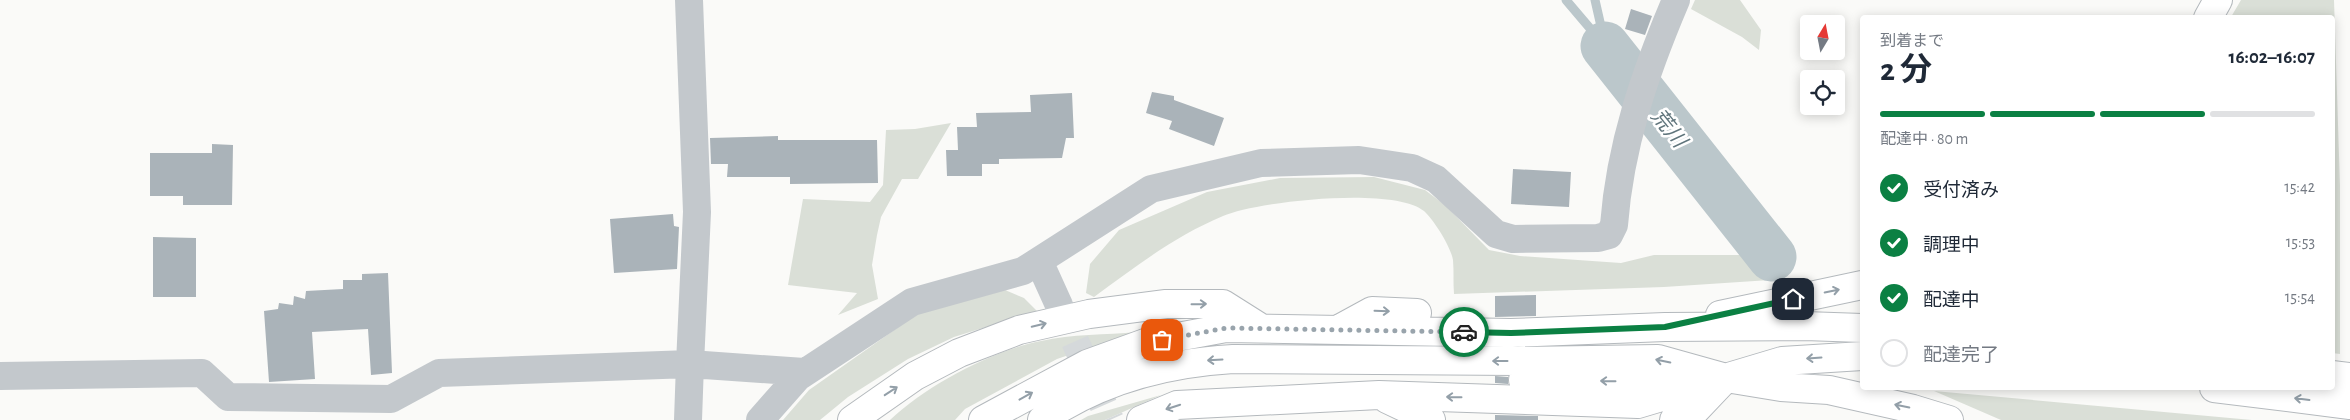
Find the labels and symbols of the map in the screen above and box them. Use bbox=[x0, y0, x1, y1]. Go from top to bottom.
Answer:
north arrow bbox=[1800, 15, 1845, 60]
water label: 荒川 bbox=[1647, 105, 1692, 153]
pin bbox=[1772, 278, 1814, 320]
one-way arrow bbox=[1824, 286, 1840, 295]
one-way arrow bbox=[1191, 299, 1207, 309]
one-way arrow bbox=[1374, 307, 1390, 316]
courier bbox=[1439, 307, 1489, 357]
pin bbox=[1141, 319, 1183, 361]
one-way arrow bbox=[1030, 320, 1046, 330]
one-way arrow bbox=[1806, 354, 1822, 363]
one-way arrow bbox=[1208, 356, 1224, 365]
one-way arrow bbox=[1493, 356, 1509, 366]
one-way arrow bbox=[1655, 356, 1671, 365]
one-way arrow bbox=[1600, 376, 1616, 386]
one-way arrow bbox=[884, 386, 898, 396]
one-way arrow bbox=[1018, 391, 1033, 401]
one-way arrow bbox=[1446, 392, 1462, 401]
one-way arrow bbox=[2294, 394, 2310, 404]
one-way arrow bbox=[1894, 401, 1910, 410]
one-way arrow bbox=[1166, 403, 1181, 412]

